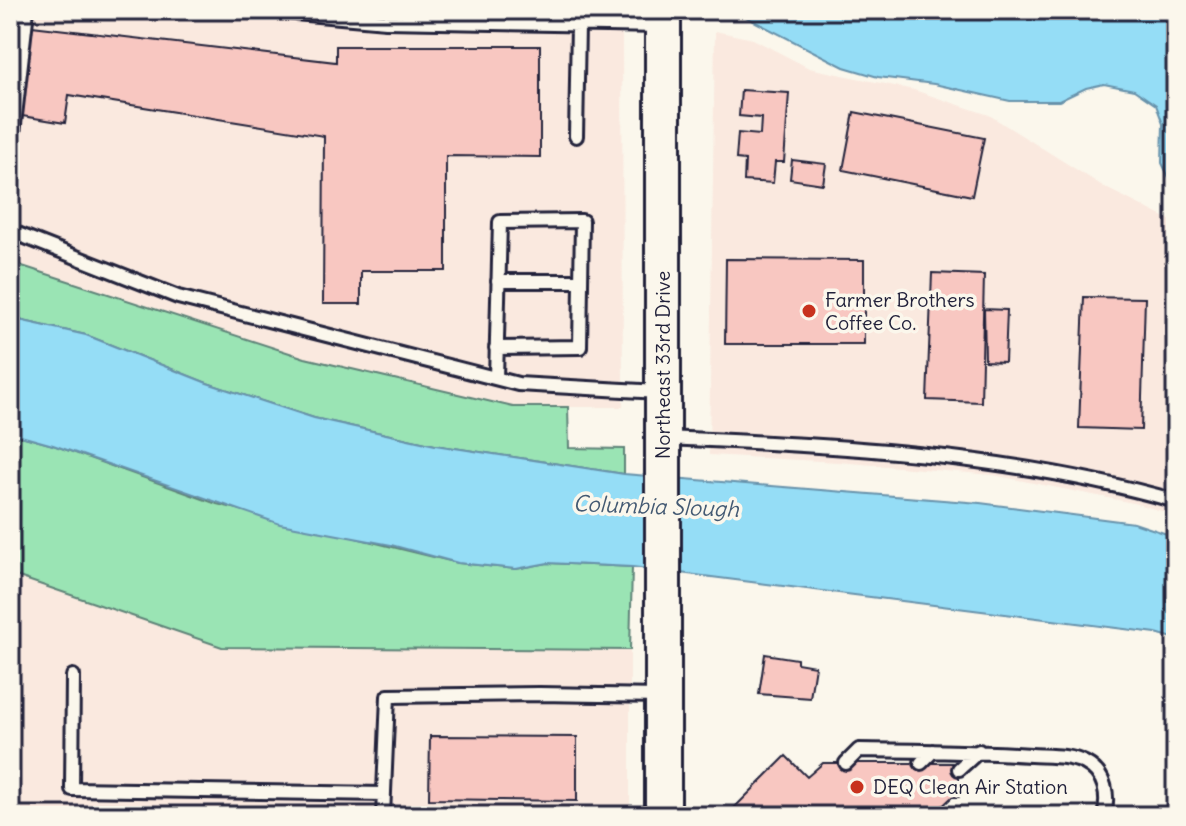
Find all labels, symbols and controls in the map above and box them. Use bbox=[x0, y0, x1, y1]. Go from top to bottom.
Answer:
street label: Northeast 33rd Drive bbox=[650, 271, 675, 459]
place label: Farmer Brothers Coffee Co. bbox=[825, 287, 975, 335]
marker: Farmer Brothers Coffee Co. bbox=[800, 302, 818, 320]
water label: Columbia Slough bbox=[573, 489, 741, 523]
place label: DEQ Clean Air Station bbox=[873, 774, 1068, 799]
marker: DEQ Clean Air Station bbox=[848, 778, 866, 796]

